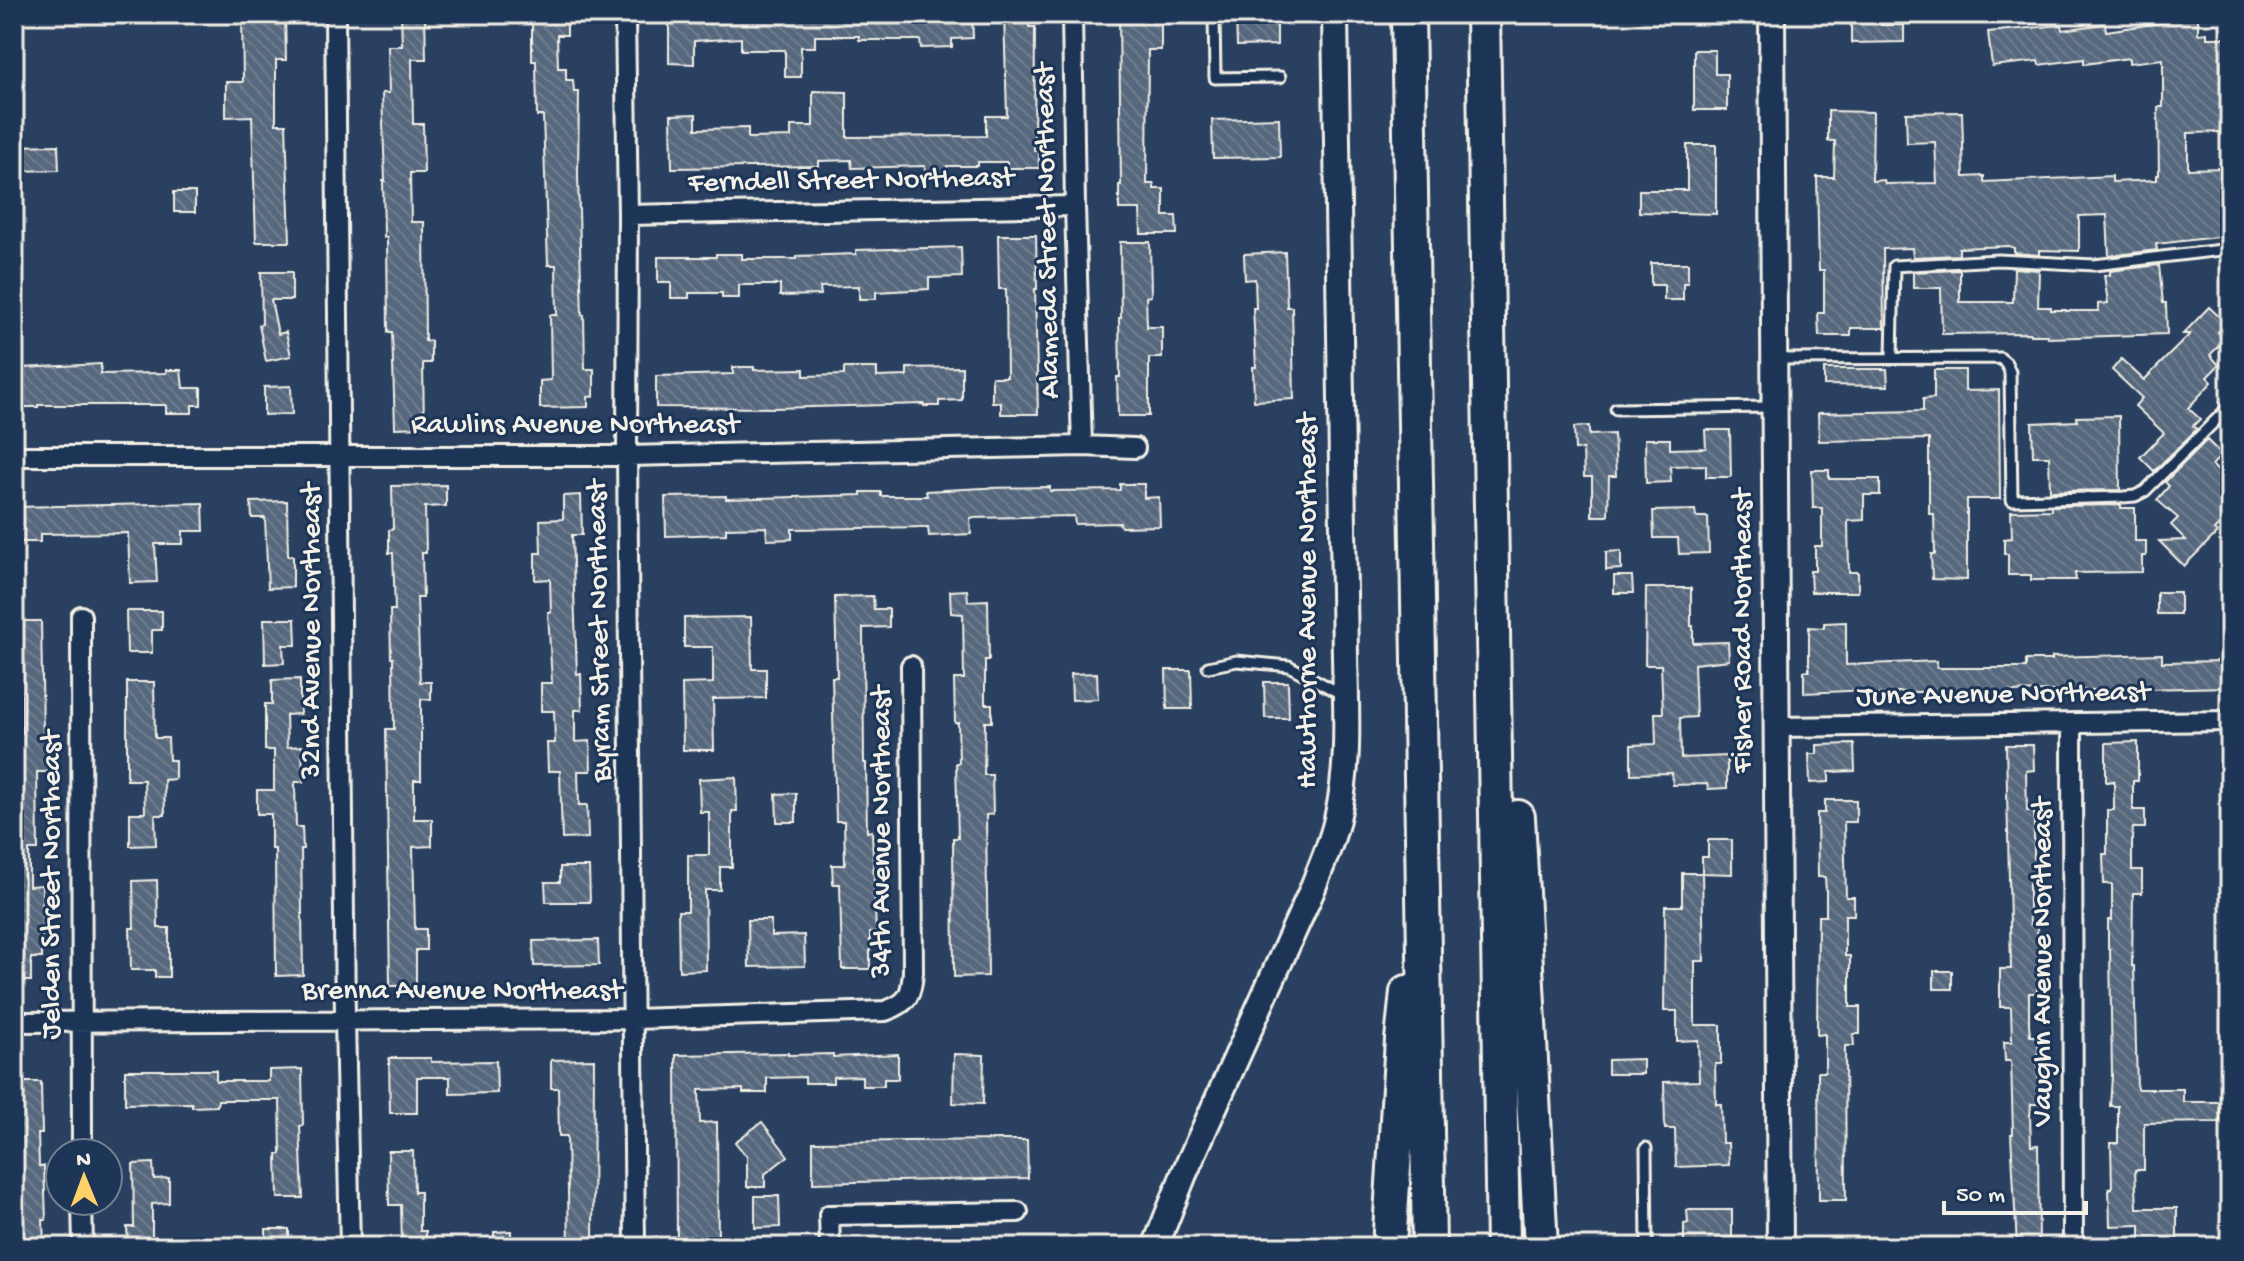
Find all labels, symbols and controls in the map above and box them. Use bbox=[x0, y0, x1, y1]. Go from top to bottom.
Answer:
street label: Alameda Street Northeast bbox=[1029, 60, 1069, 399]
street label: Ferndell Street Northeast bbox=[687, 162, 1017, 202]
street label: Rawlins Avenue Northeast bbox=[411, 409, 742, 444]
street label: Hawthorne Avenue Northeast bbox=[1292, 411, 1327, 789]
street label: Byram Street Northeast bbox=[581, 477, 621, 784]
street label: 32nd Avenue Northeast bbox=[296, 480, 331, 780]
street label: Fisher Road Northeast bbox=[1727, 486, 1762, 774]
street label: June Avenue Northeast bbox=[1856, 676, 2153, 716]
street label: 34th Avenue Northeast bbox=[866, 683, 901, 979]
street label: Jelden Street Northeast bbox=[36, 728, 71, 1040]
street label: Vaughn Avenue Northeast bbox=[2027, 795, 2062, 1127]
street label: Brenna Avenue Northeast bbox=[301, 975, 625, 1010]
north arrow bbox=[44, 1137, 124, 1217]
text: N bbox=[76, 1148, 91, 1174]
scale bar bbox=[1944, 1165, 2086, 1215]
text: 50 m bbox=[1956, 1182, 2005, 1211]

